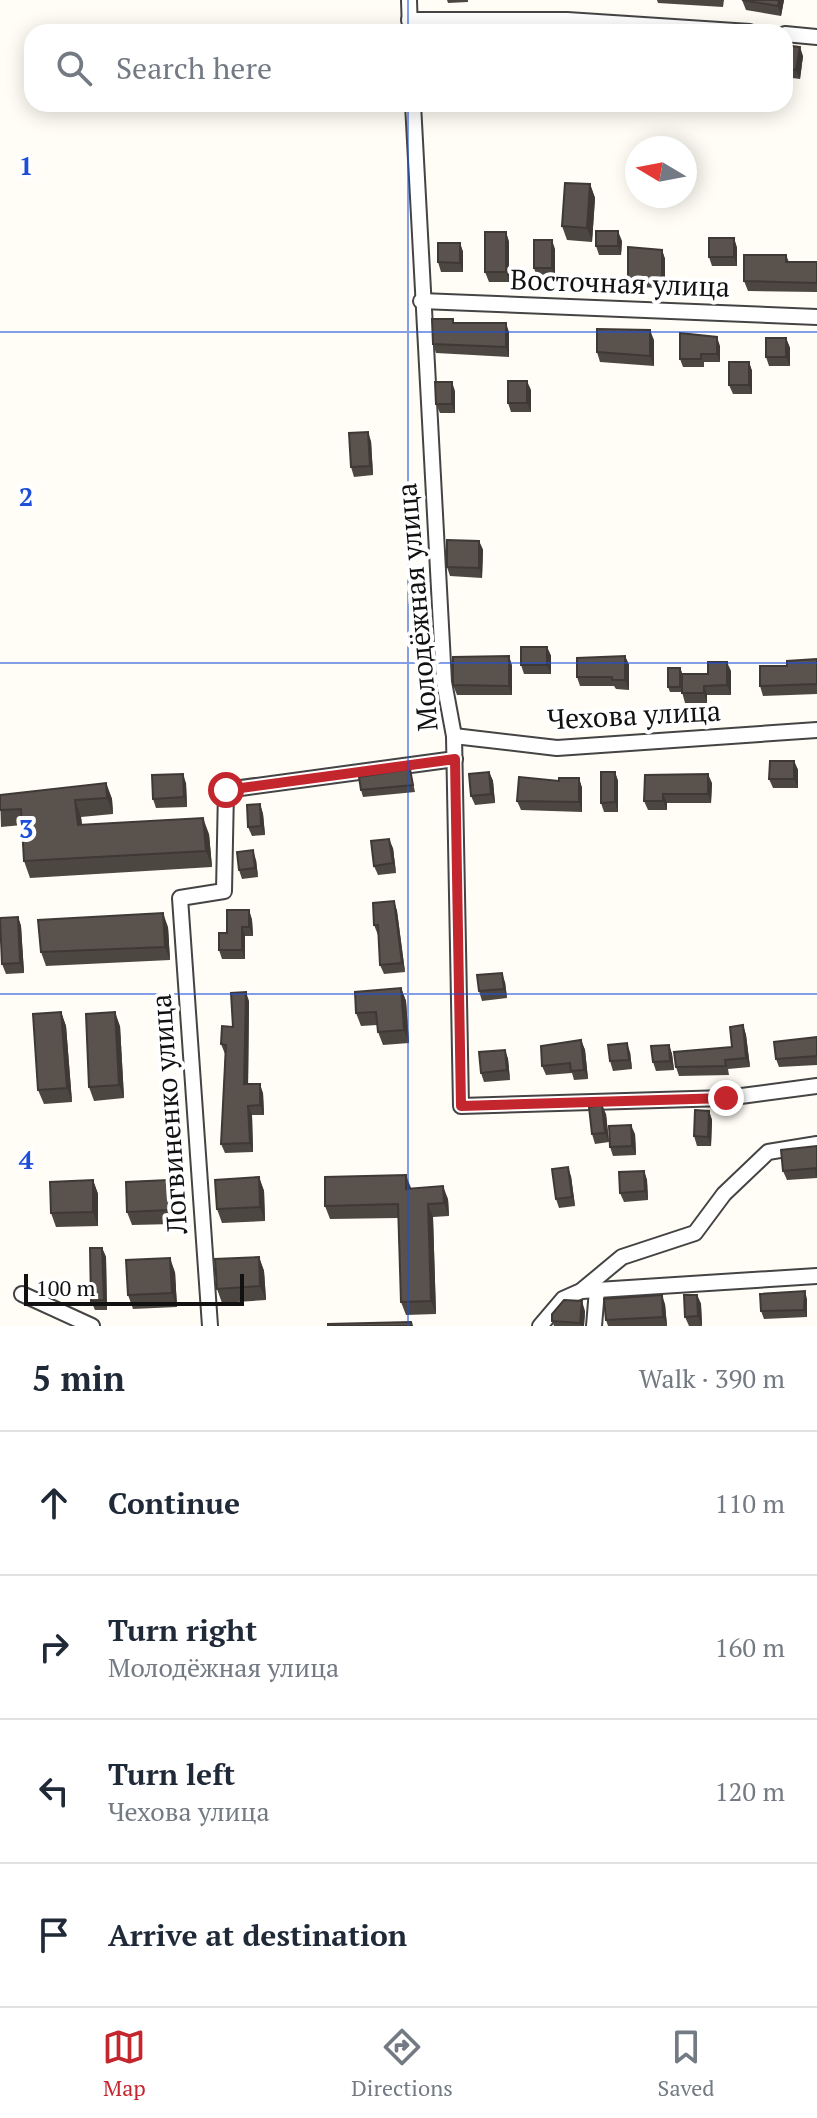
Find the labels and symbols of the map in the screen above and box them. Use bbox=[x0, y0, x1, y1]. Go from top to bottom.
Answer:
north arrow bbox=[625, 136, 697, 208]
text: 1 bbox=[19, 148, 33, 182]
street label: Восточная улица bbox=[510, 260, 731, 305]
text: 2 bbox=[19, 479, 33, 513]
street label: Молодёжная улица bbox=[387, 481, 446, 733]
street label: Чехова улица bbox=[546, 691, 722, 738]
route start bbox=[208, 772, 244, 808]
text: 3 bbox=[19, 811, 33, 845]
street label: Логвиненко улица bbox=[142, 993, 195, 1236]
route end bbox=[708, 1080, 744, 1116]
text: 4 bbox=[19, 1142, 34, 1176]
scale bar bbox=[24, 1270, 244, 1306]

